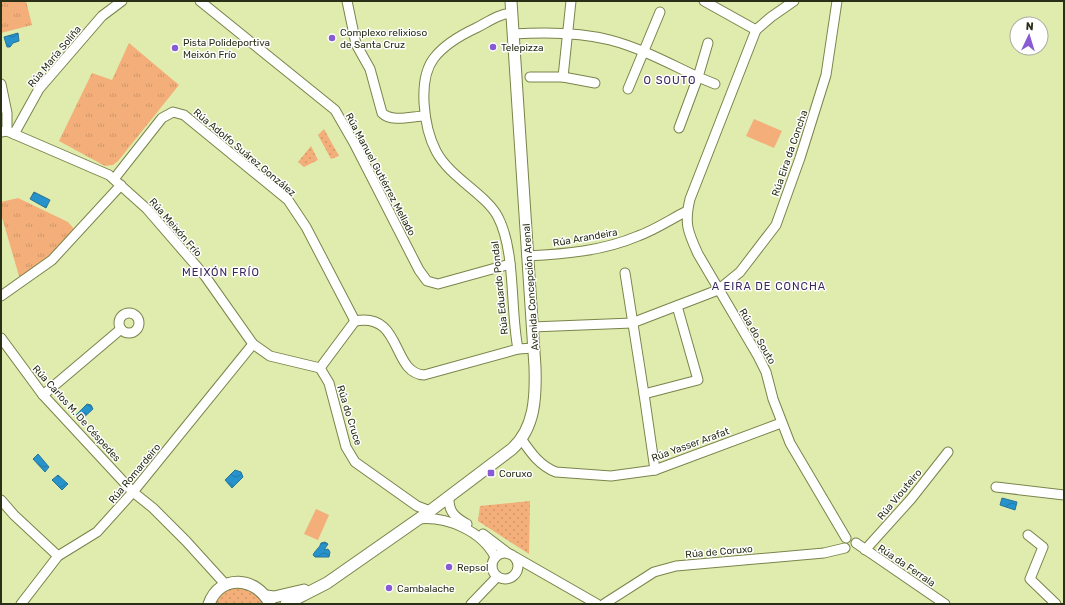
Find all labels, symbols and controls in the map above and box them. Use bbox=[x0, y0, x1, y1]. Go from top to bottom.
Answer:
north arrow bbox=[1009, 16, 1049, 56]
text: N bbox=[1025, 20, 1034, 33]
street label: Rúa María Soliña bbox=[26, 23, 84, 90]
place label: Complexo relixioso de Santa Cruz bbox=[340, 27, 427, 51]
marker: Complexo relixioso de Santa Cruz bbox=[327, 33, 337, 43]
place label: Pista Polideportiva Meixón Frío bbox=[183, 37, 270, 61]
marker: Telepizza bbox=[488, 42, 498, 52]
place label: Telepizza bbox=[501, 42, 544, 54]
marker: Pista Polideportiva Meixón Frío bbox=[170, 43, 180, 53]
district label: O SOUTO bbox=[644, 74, 696, 87]
street label: Rúa Adolfo Suárez González bbox=[191, 106, 298, 199]
street label: Rúa Eira da Concha bbox=[770, 109, 810, 198]
street label: Rúa Manuel Gutiérrez Mellado bbox=[343, 111, 418, 238]
street label: Rúa Meixón Frío bbox=[147, 196, 204, 260]
street label: Avenida Concepción Arenal bbox=[521, 223, 541, 351]
street label: Rúa Arandeira bbox=[552, 226, 618, 250]
street label: Rúa Eduardo Pondal bbox=[489, 241, 511, 335]
district label: MEIXÓN FRÍO bbox=[182, 266, 260, 279]
district label: A EIRA DE CONCHA bbox=[712, 280, 826, 293]
street label: Rúa do Souto bbox=[736, 307, 778, 367]
street label: Rúa Carlos M. De Céspedes bbox=[30, 363, 123, 464]
street label: Rúa do Cruce bbox=[334, 384, 364, 447]
street label: Rúa Yasser Arafat bbox=[650, 425, 731, 465]
street label: Rúa Romardeiro bbox=[106, 441, 163, 506]
street label: Rúa Viouteiro bbox=[875, 467, 925, 522]
marker: Coruxo bbox=[486, 468, 496, 478]
place label: Coruxo bbox=[499, 468, 532, 480]
street label: Rúa da Ferrala bbox=[875, 542, 937, 589]
street label: Rúa de Coruxo bbox=[685, 543, 754, 561]
marker: Repsol bbox=[444, 562, 454, 572]
place label: Repsol bbox=[457, 562, 488, 574]
marker: Cambalache bbox=[384, 583, 394, 593]
place label: Cambalache bbox=[397, 583, 455, 595]

